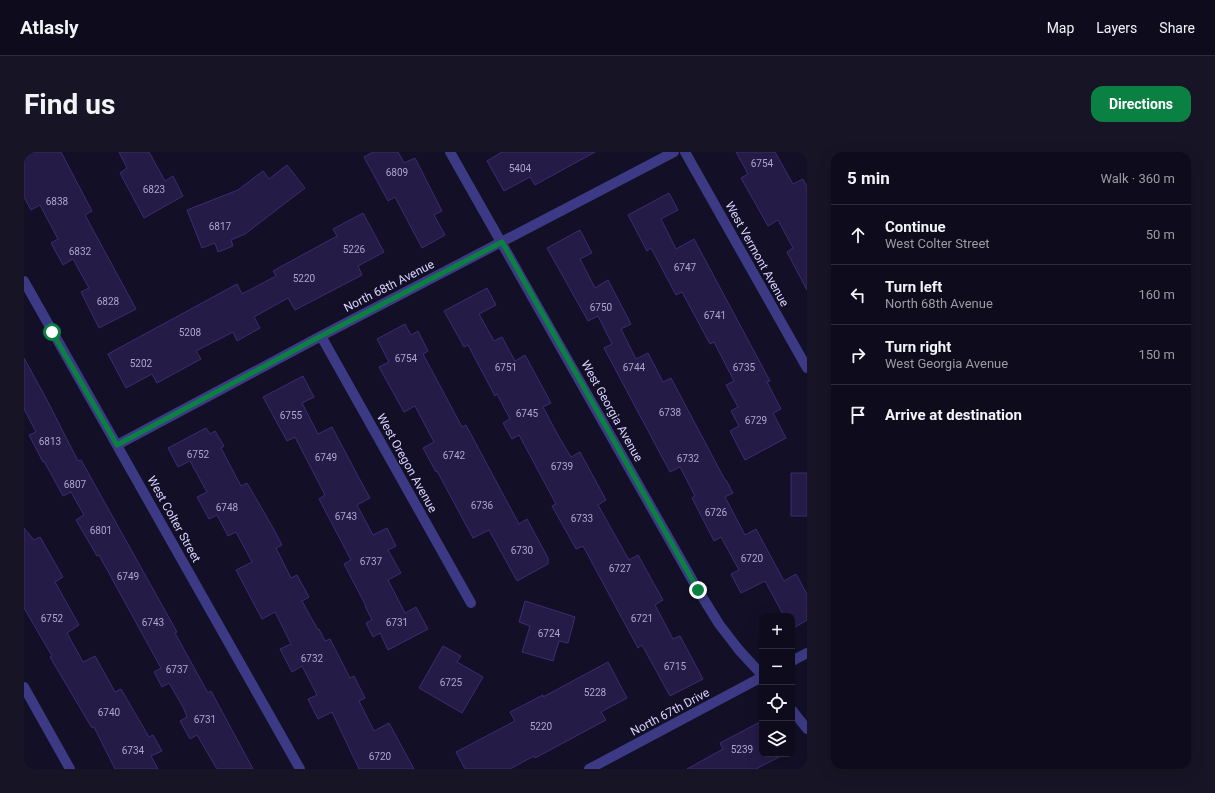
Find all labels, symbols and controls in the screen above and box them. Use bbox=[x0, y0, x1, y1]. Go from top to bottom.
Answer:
text: Atlasly bbox=[20, 16, 79, 39]
text: Map bbox=[1047, 20, 1074, 36]
text: Layers bbox=[1096, 20, 1137, 36]
text: Share bbox=[1159, 20, 1195, 36]
button: Directions bbox=[1091, 86, 1191, 122]
text: Find us bbox=[24, 88, 115, 121]
house number: 6754 bbox=[751, 158, 774, 169]
house number: 5404 bbox=[509, 163, 532, 174]
house number: 6809 bbox=[386, 167, 408, 178]
text: 5 min bbox=[847, 168, 890, 188]
text: Walk · 360 m bbox=[1100, 171, 1175, 186]
house number: 6823 bbox=[143, 184, 165, 195]
house number: 6838 bbox=[46, 196, 69, 207]
street label: West Vermont Avenue bbox=[722, 199, 792, 309]
text: Continue bbox=[885, 218, 946, 236]
house number: 6817 bbox=[209, 221, 232, 232]
icon: ahead bbox=[847, 224, 869, 246]
text: 50 m bbox=[1146, 227, 1175, 242]
text: West Colter Street bbox=[885, 236, 990, 251]
house number: 5226 bbox=[343, 244, 366, 255]
house number: 6832 bbox=[69, 246, 92, 257]
street label: North 68th Avenue bbox=[341, 257, 437, 315]
house number: 6747 bbox=[674, 262, 697, 273]
house number: 5220 bbox=[293, 273, 316, 284]
text: Turn left bbox=[885, 278, 942, 296]
icon: left bbox=[847, 284, 869, 306]
text: 160 m bbox=[1138, 287, 1175, 302]
house number: 6828 bbox=[97, 296, 120, 307]
text: North 68th Avenue bbox=[885, 296, 993, 311]
house number: 6750 bbox=[590, 302, 613, 313]
house number: 6741 bbox=[704, 310, 726, 321]
route start bbox=[43, 323, 61, 341]
house number: 5208 bbox=[179, 327, 202, 338]
text: Turn right bbox=[885, 338, 951, 356]
icon: right bbox=[847, 344, 869, 366]
text: 150 m bbox=[1138, 347, 1175, 362]
house number: 6754 bbox=[395, 353, 418, 364]
text: West Georgia Avenue bbox=[885, 356, 1008, 371]
house number: 5202 bbox=[130, 358, 153, 369]
street label: West Georgia Avenue bbox=[578, 358, 646, 464]
house number: 6751 bbox=[495, 362, 517, 373]
house number: 6744 bbox=[623, 362, 646, 373]
house number: 6735 bbox=[733, 362, 756, 373]
icon: arrive bbox=[847, 404, 869, 426]
text: Arrive at destination bbox=[885, 406, 1022, 424]
house number: 6738 bbox=[659, 407, 682, 418]
house number: 6745 bbox=[516, 408, 539, 419]
house number: 6755 bbox=[280, 410, 303, 421]
street label: West Oregon Avenue bbox=[374, 411, 440, 515]
house number: 6729 bbox=[745, 415, 767, 426]
house number: 6813 bbox=[39, 436, 61, 447]
house number: 6752 bbox=[187, 449, 210, 460]
house number: 6742 bbox=[443, 450, 466, 461]
house number: 6749 bbox=[315, 452, 337, 463]
house number: 6732 bbox=[677, 453, 700, 464]
house number: 6739 bbox=[551, 461, 573, 472]
street label: West Colter Street bbox=[144, 473, 204, 565]
house number: 6807 bbox=[64, 479, 87, 490]
house number: 6736 bbox=[471, 500, 494, 511]
house number: 6748 bbox=[216, 502, 239, 513]
house number: 6726 bbox=[705, 507, 728, 518]
house number: 6743 bbox=[335, 511, 357, 522]
house number: 6733 bbox=[571, 513, 593, 524]
house number: 6801 bbox=[90, 525, 112, 536]
house number: 6730 bbox=[511, 545, 534, 556]
house number: 6720 bbox=[741, 553, 764, 564]
house number: 6737 bbox=[360, 556, 383, 567]
house number: 6727 bbox=[609, 563, 632, 574]
house number: 6749 bbox=[117, 571, 139, 582]
route end bbox=[689, 581, 707, 599]
house number: 6752 bbox=[41, 613, 64, 624]
house number: 6721 bbox=[631, 613, 653, 624]
map controls bbox=[759, 613, 795, 757]
button: + bbox=[759, 613, 795, 649]
house number: 6743 bbox=[142, 617, 164, 628]
house number: 6731 bbox=[386, 617, 408, 628]
house number: 6724 bbox=[538, 628, 561, 639]
button: − bbox=[759, 649, 795, 685]
house number: 6732 bbox=[301, 653, 324, 664]
house number: 6715 bbox=[664, 661, 687, 672]
house number: 6737 bbox=[166, 664, 189, 675]
house number: 6725 bbox=[440, 677, 463, 688]
street label: North 67th Drive bbox=[628, 685, 712, 739]
button: locate bbox=[759, 685, 795, 721]
house number: 5228 bbox=[584, 687, 607, 698]
house number: 6740 bbox=[98, 707, 121, 718]
house number: 6731 bbox=[194, 714, 216, 725]
house number: 5220 bbox=[530, 721, 553, 732]
button: layers bbox=[759, 721, 795, 757]
house number: 5239 bbox=[731, 744, 753, 755]
house number: 6734 bbox=[122, 745, 145, 756]
house number: 6720 bbox=[369, 751, 392, 762]

